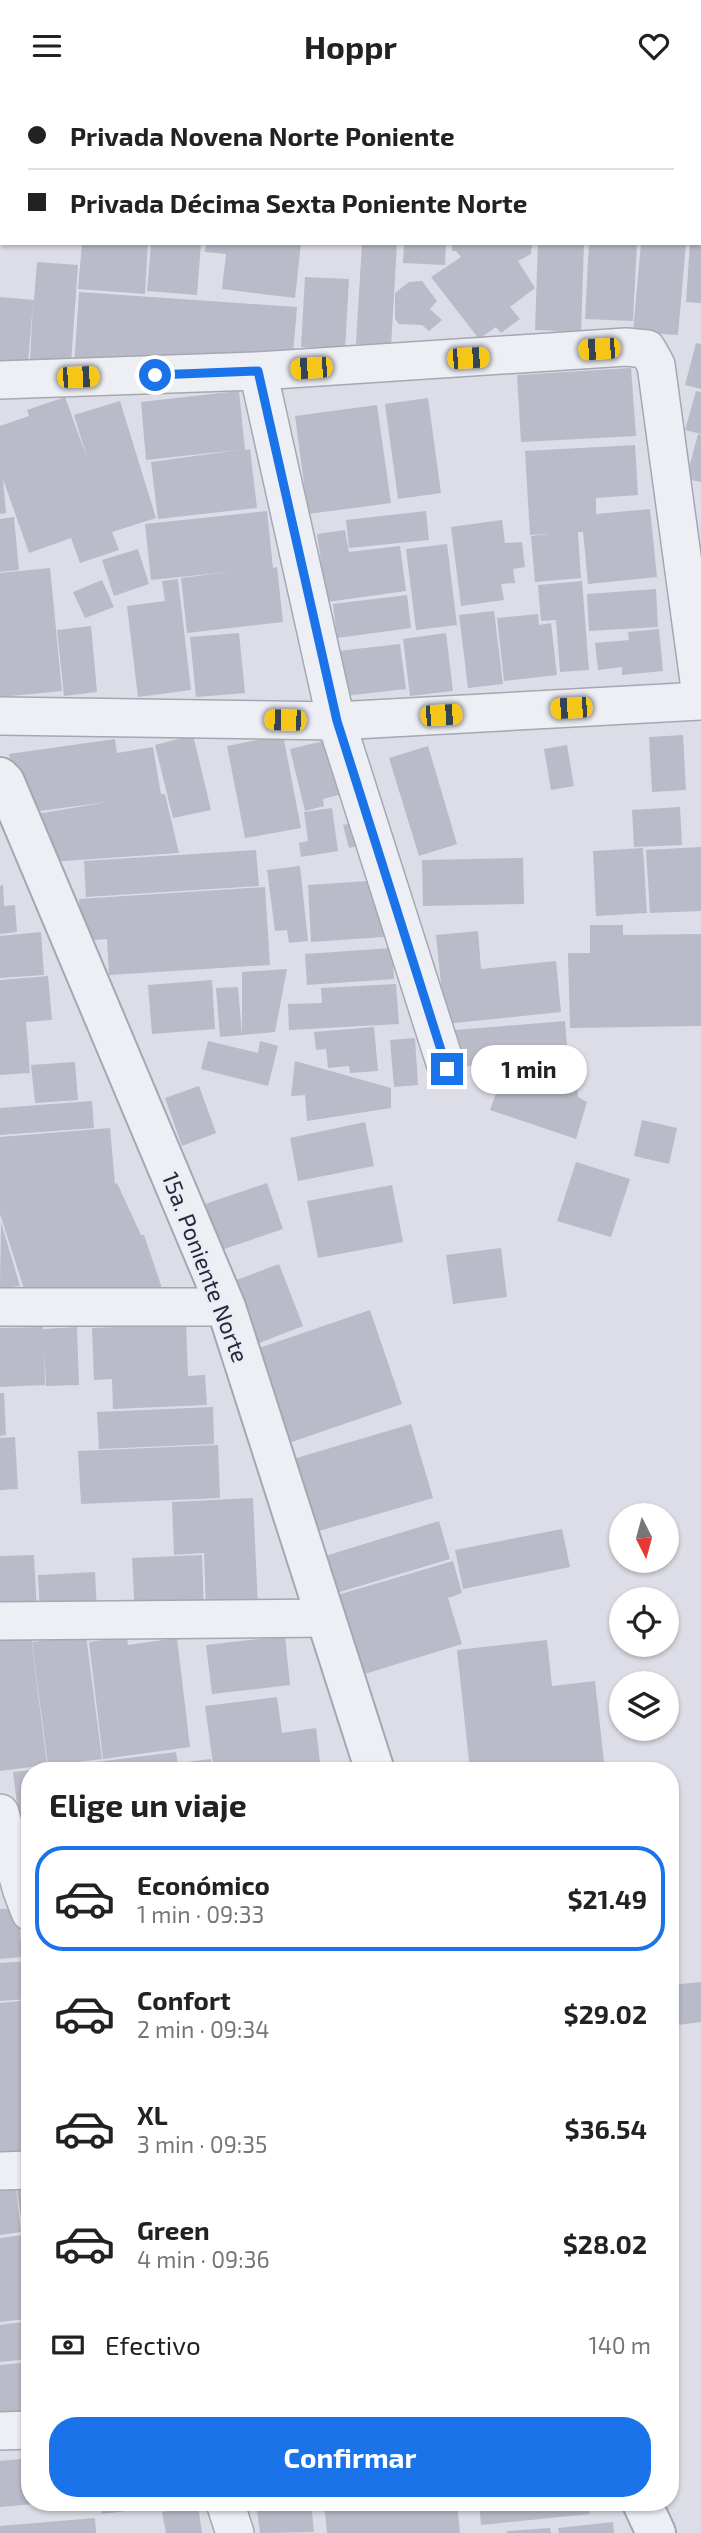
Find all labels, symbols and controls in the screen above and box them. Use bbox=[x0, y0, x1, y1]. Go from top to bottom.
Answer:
icon: menu bbox=[28, 27, 66, 65]
text: Hoppr bbox=[304, 27, 397, 65]
icon: heart bbox=[635, 27, 673, 65]
text: Privada Novena Norte Poniente bbox=[70, 120, 455, 151]
text: Privada Décima Sexta Poniente Norte bbox=[70, 187, 527, 218]
car bbox=[578, 337, 621, 361]
car bbox=[447, 346, 490, 370]
car bbox=[290, 356, 333, 380]
route start bbox=[139, 359, 171, 391]
car bbox=[57, 366, 100, 388]
car bbox=[550, 696, 593, 720]
car bbox=[420, 703, 463, 727]
car bbox=[264, 709, 307, 731]
callout: 1 min bbox=[472, 1045, 587, 1093]
route end bbox=[431, 1053, 463, 1085]
text: 1 min bbox=[501, 1055, 557, 1083]
street label: 15a. Poniente Norte bbox=[157, 1168, 255, 1366]
north arrow bbox=[609, 1503, 679, 1573]
map controls bbox=[609, 1503, 679, 1741]
button: locate bbox=[609, 1587, 679, 1657]
button: layers bbox=[609, 1671, 679, 1741]
text: Elige un viaje bbox=[49, 1785, 247, 1823]
icon: car bbox=[53, 1867, 116, 1930]
text: Económico bbox=[137, 1869, 270, 1900]
text: $21.49 bbox=[567, 1883, 647, 1914]
text: 1 min · 09:33 bbox=[137, 1900, 264, 1928]
icon: car bbox=[53, 1982, 116, 2045]
text: Confort bbox=[137, 1984, 231, 2015]
text: $29.02 bbox=[564, 1998, 647, 2029]
text: 2 min · 09:34 bbox=[137, 2015, 269, 2043]
icon: car bbox=[53, 2097, 116, 2160]
text: XL bbox=[137, 2099, 168, 2130]
text: $36.54 bbox=[565, 2113, 647, 2144]
text: 3 min · 09:35 bbox=[137, 2130, 267, 2158]
icon: car bbox=[53, 2212, 116, 2275]
text: Green bbox=[137, 2214, 210, 2245]
text: $28.02 bbox=[563, 2228, 647, 2259]
text: 4 min · 09:36 bbox=[137, 2245, 270, 2273]
icon: cash bbox=[49, 2326, 87, 2364]
text: Efectivo bbox=[105, 2329, 201, 2360]
text: 140 m bbox=[589, 2331, 651, 2359]
button: Confirmar bbox=[49, 2417, 651, 2497]

